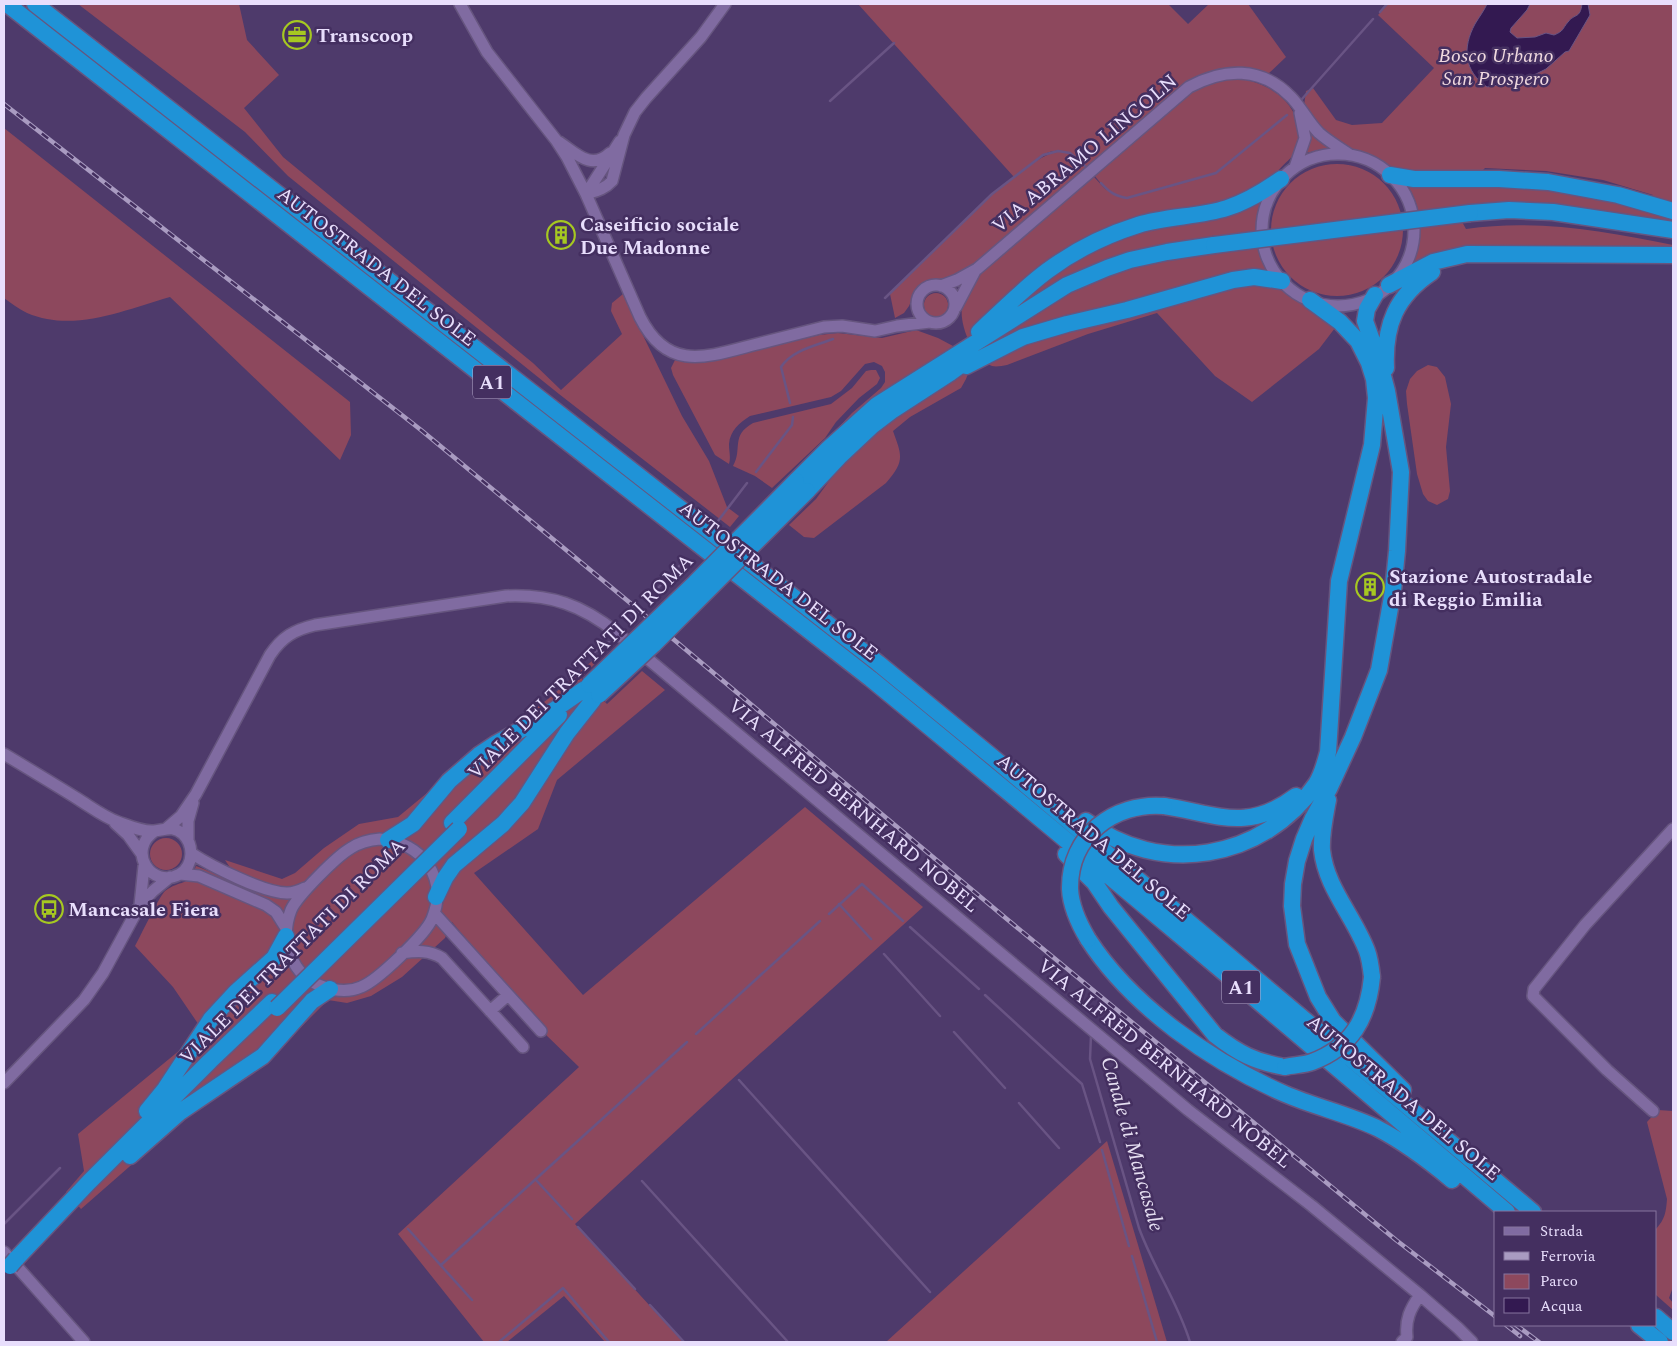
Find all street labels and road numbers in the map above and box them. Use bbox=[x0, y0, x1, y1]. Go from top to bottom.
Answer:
street label: VIA ABRAMO LINCOLN bbox=[985, 67, 1184, 241]
street label: AUTOSTRADA DEL SOLE bbox=[270, 179, 482, 354]
road number: A1 bbox=[473, 366, 511, 398]
street label: AUTOSTRADA DEL SOLE bbox=[672, 493, 884, 668]
street label: VIALE DEI TRATTATI DI ROMA bbox=[461, 547, 701, 787]
street label: VIA ALFRED BERNHARD NOBEL bbox=[721, 691, 986, 920]
street label: AUTOSTRADA DEL SOLE bbox=[990, 746, 1197, 927]
street label: VIALE DEI TRATTATI DI ROMA bbox=[173, 832, 413, 1072]
street label: VIA ALFRED BERNHARD NOBEL bbox=[1031, 951, 1298, 1176]
road number: A1 bbox=[1222, 970, 1260, 1004]
street label: AUTOSTRADA DEL SOLE bbox=[1300, 1007, 1507, 1188]

